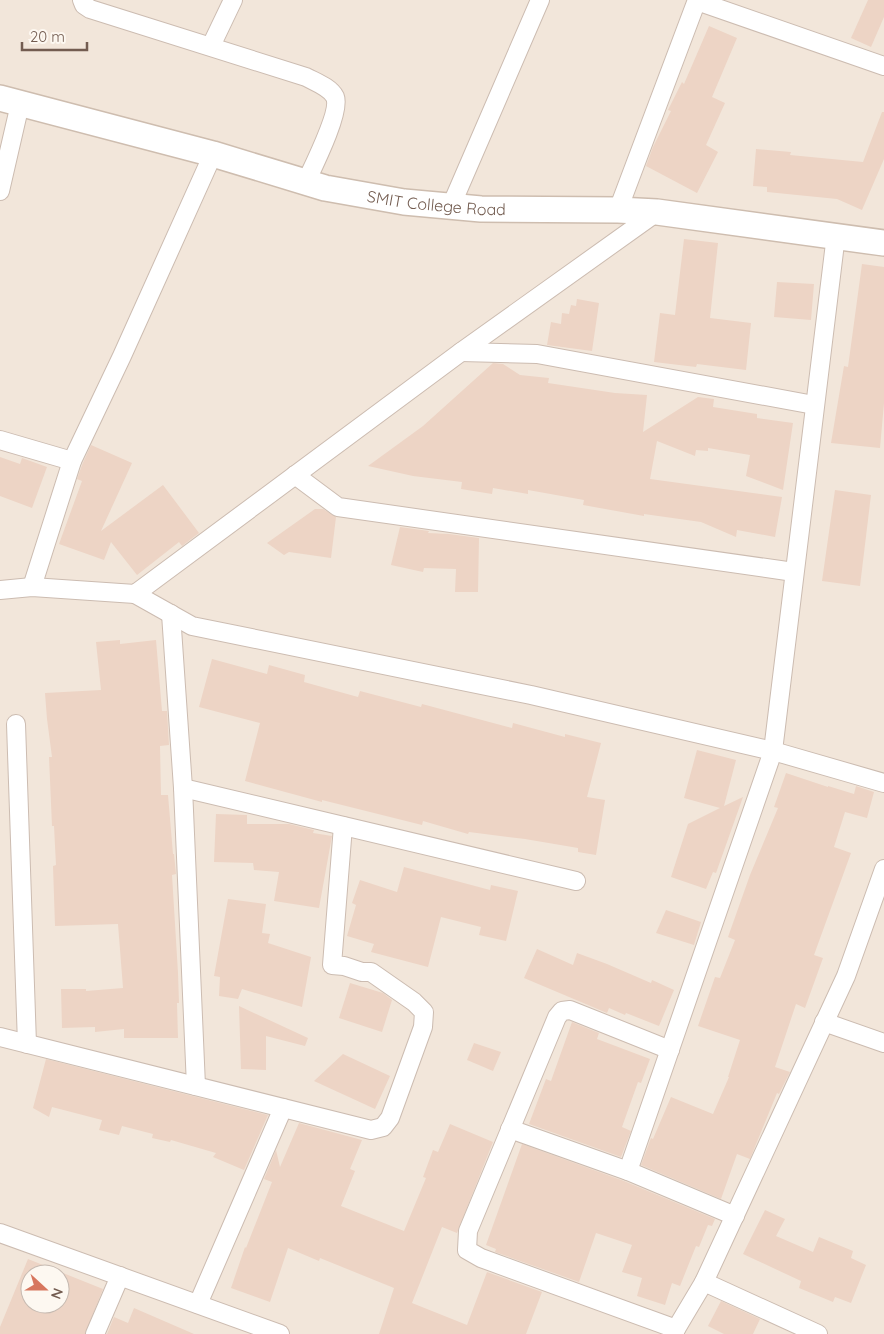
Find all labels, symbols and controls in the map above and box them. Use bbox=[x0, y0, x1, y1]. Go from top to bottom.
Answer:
scale bar bbox=[22, 20, 88, 52]
text: 20 m bbox=[30, 27, 65, 46]
street label: SMIT College Road bbox=[366, 186, 506, 219]
north arrow bbox=[20, 1264, 70, 1314]
text: N bbox=[47, 1286, 67, 1302]

